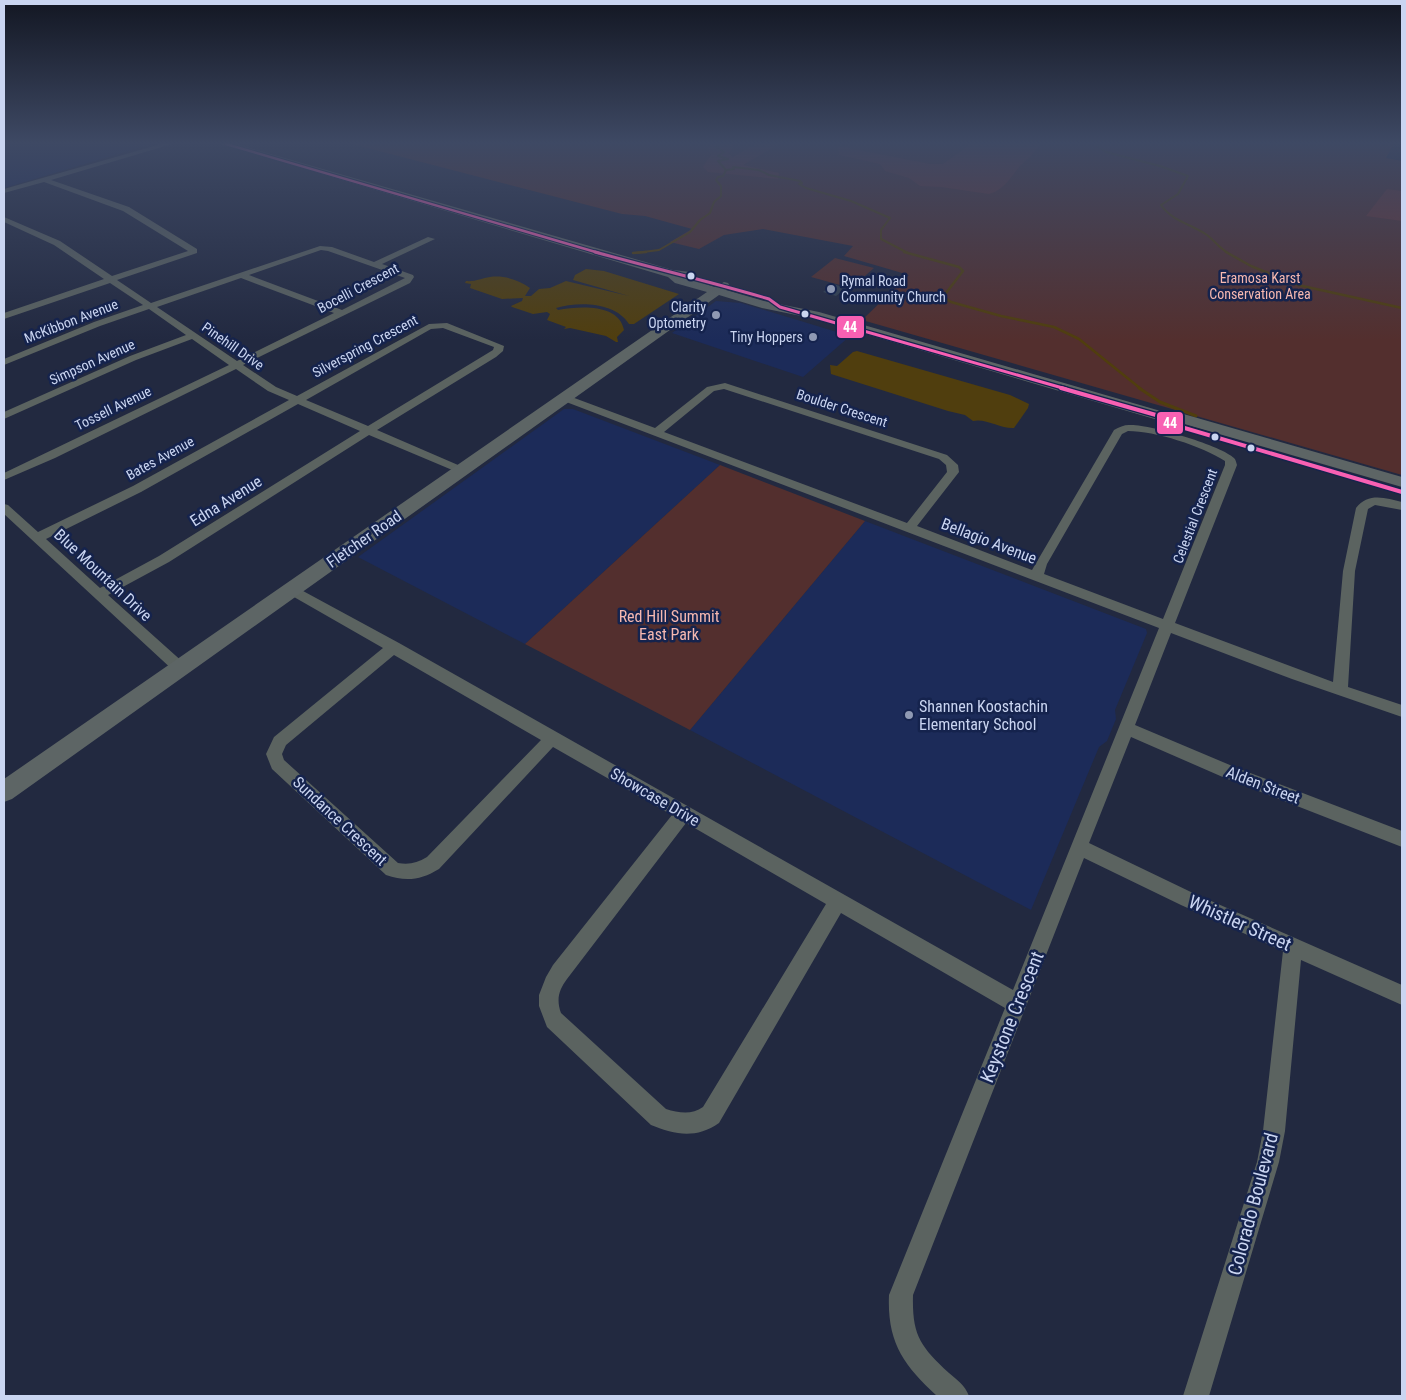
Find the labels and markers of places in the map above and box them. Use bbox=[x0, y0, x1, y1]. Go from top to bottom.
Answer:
unlabelled marker bbox=[686, 271, 696, 281]
place label: Rymal Road Community Church bbox=[841, 273, 946, 305]
marker: Rymal Road Community Church bbox=[825, 283, 837, 295]
place label: Clarity Optometry bbox=[648, 299, 706, 331]
marker: Clarity Optometry bbox=[710, 309, 722, 321]
unlabelled marker bbox=[800, 309, 810, 319]
place label: Tiny Hoppers bbox=[730, 329, 803, 345]
marker: Tiny Hoppers bbox=[807, 331, 819, 343]
unlabelled marker bbox=[1210, 432, 1220, 442]
unlabelled marker bbox=[1246, 443, 1256, 453]
place label: Shannen Koostachin Elementary School bbox=[919, 697, 1048, 734]
marker: Shannen Koostachin Elementary School bbox=[903, 709, 915, 721]

